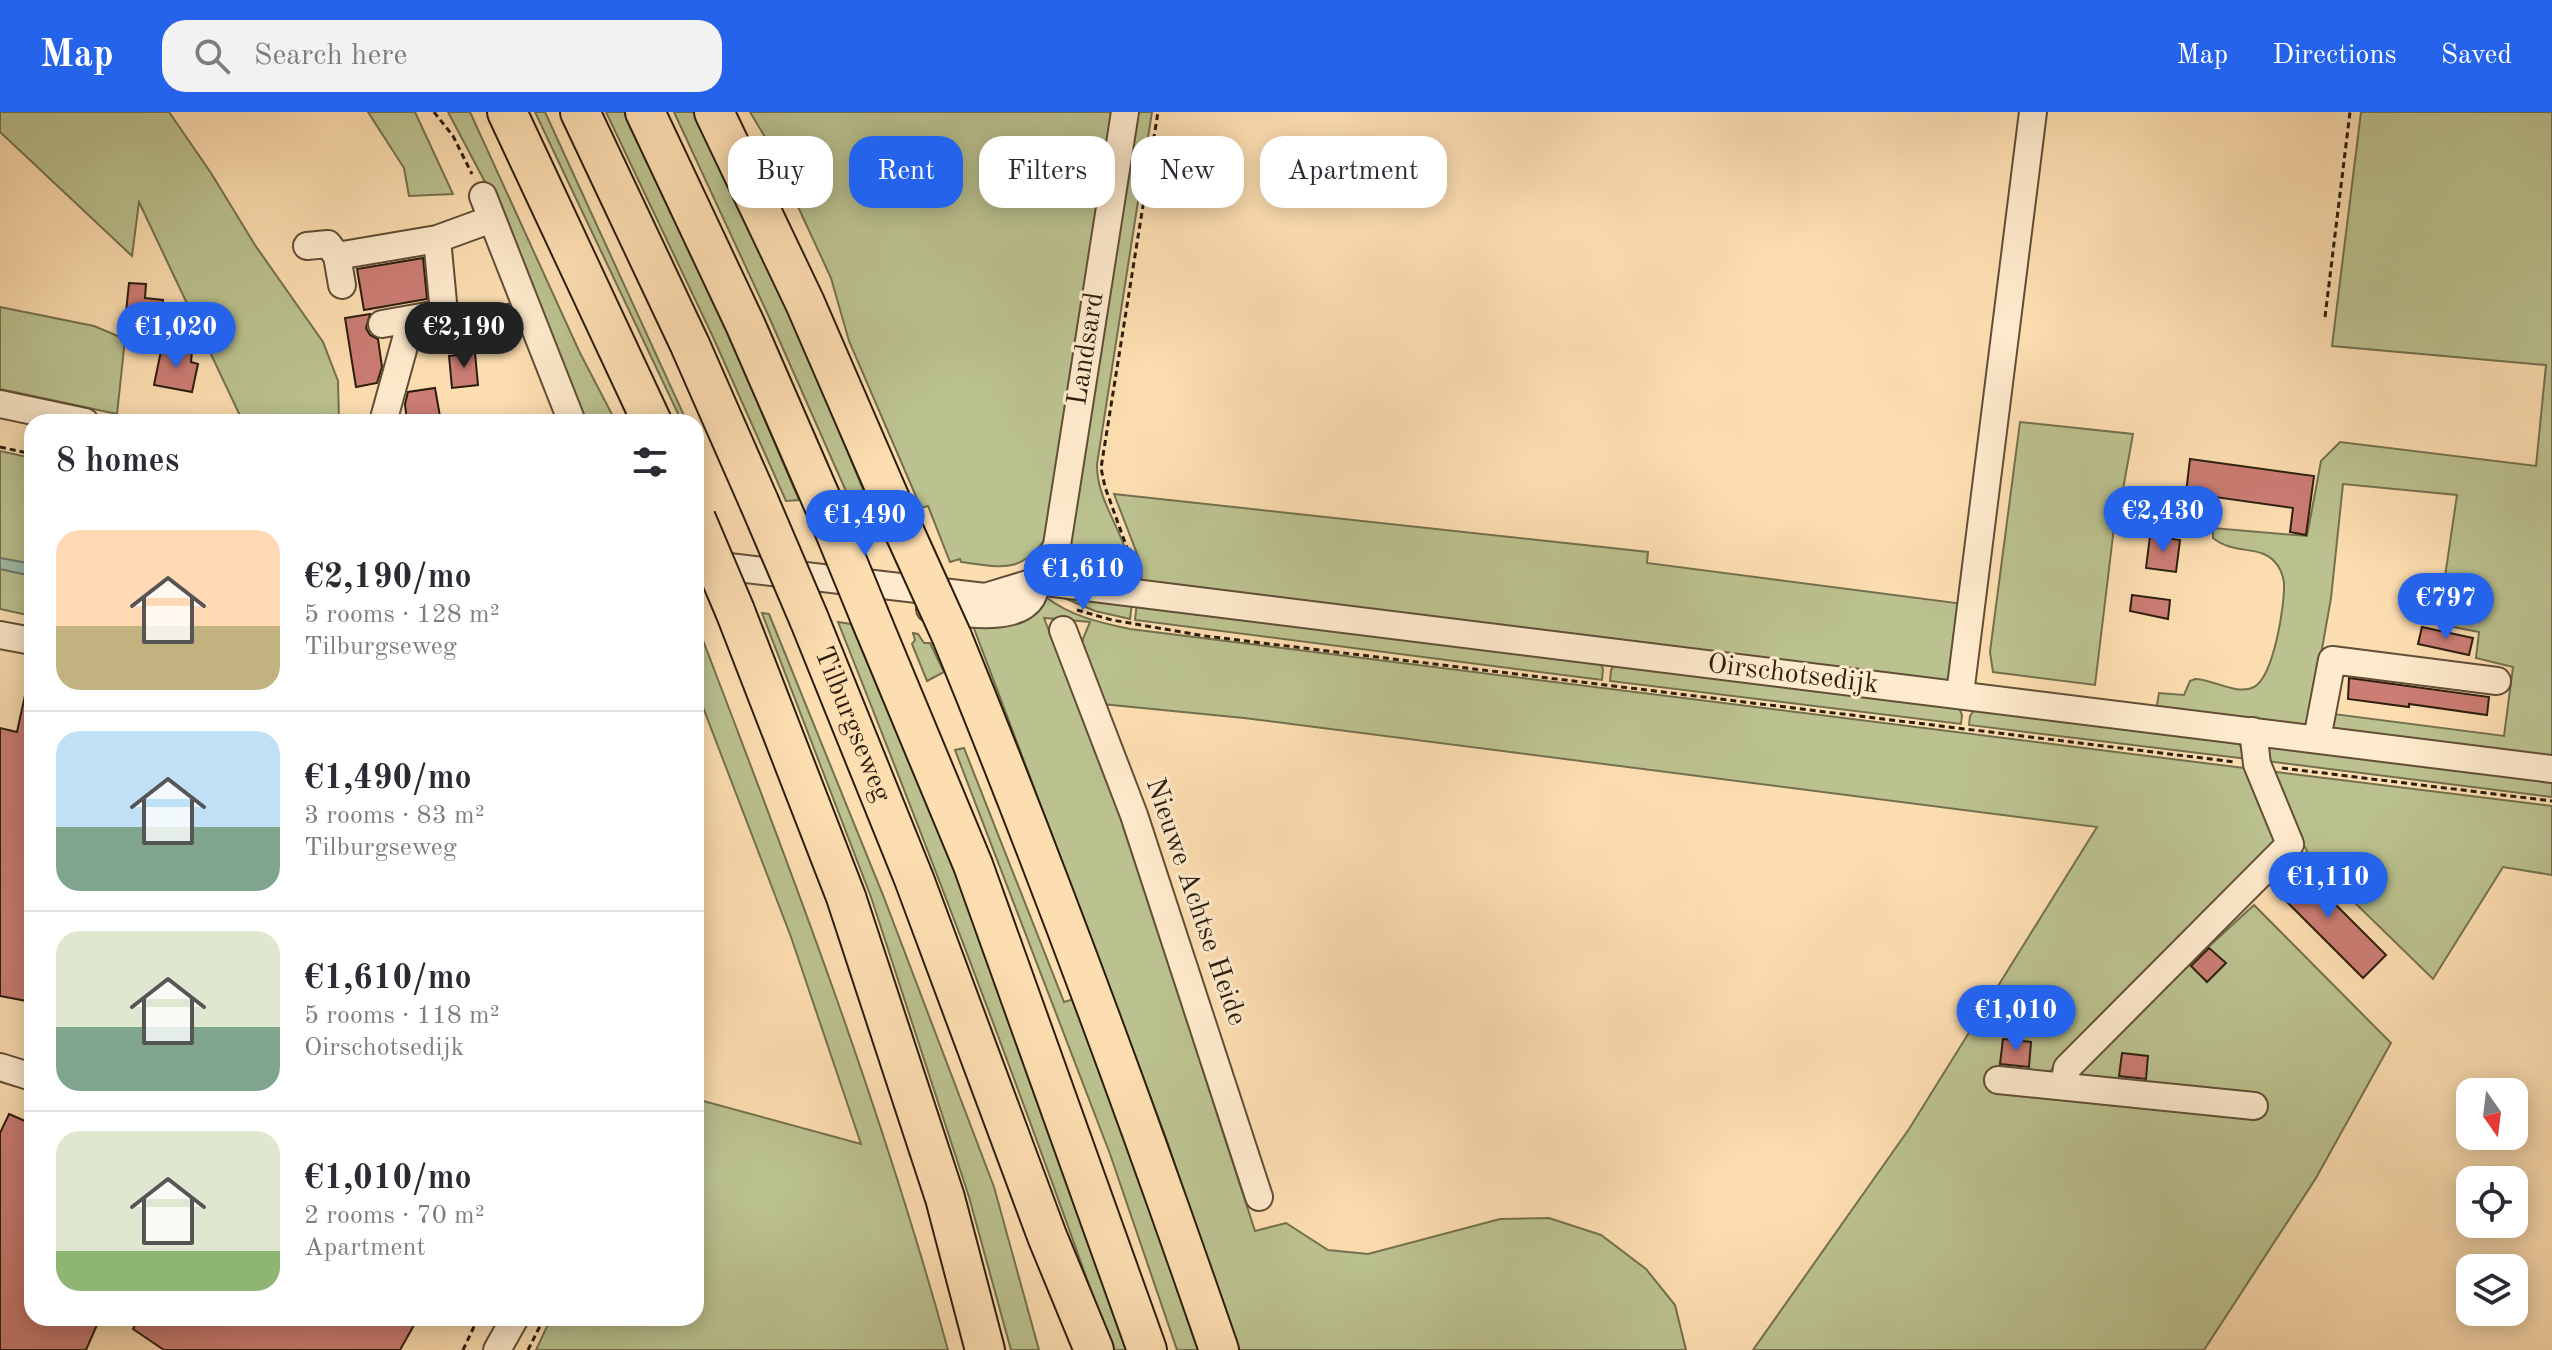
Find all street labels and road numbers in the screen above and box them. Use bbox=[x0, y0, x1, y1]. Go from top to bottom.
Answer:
street label: Landsard bbox=[1064, 290, 1110, 408]
street label: Tilburgseweg bbox=[808, 643, 895, 806]
street label: Oirschotsedijk bbox=[1706, 651, 1880, 699]
street label: Nieuwe Achtse Heide bbox=[1140, 775, 1250, 1029]

